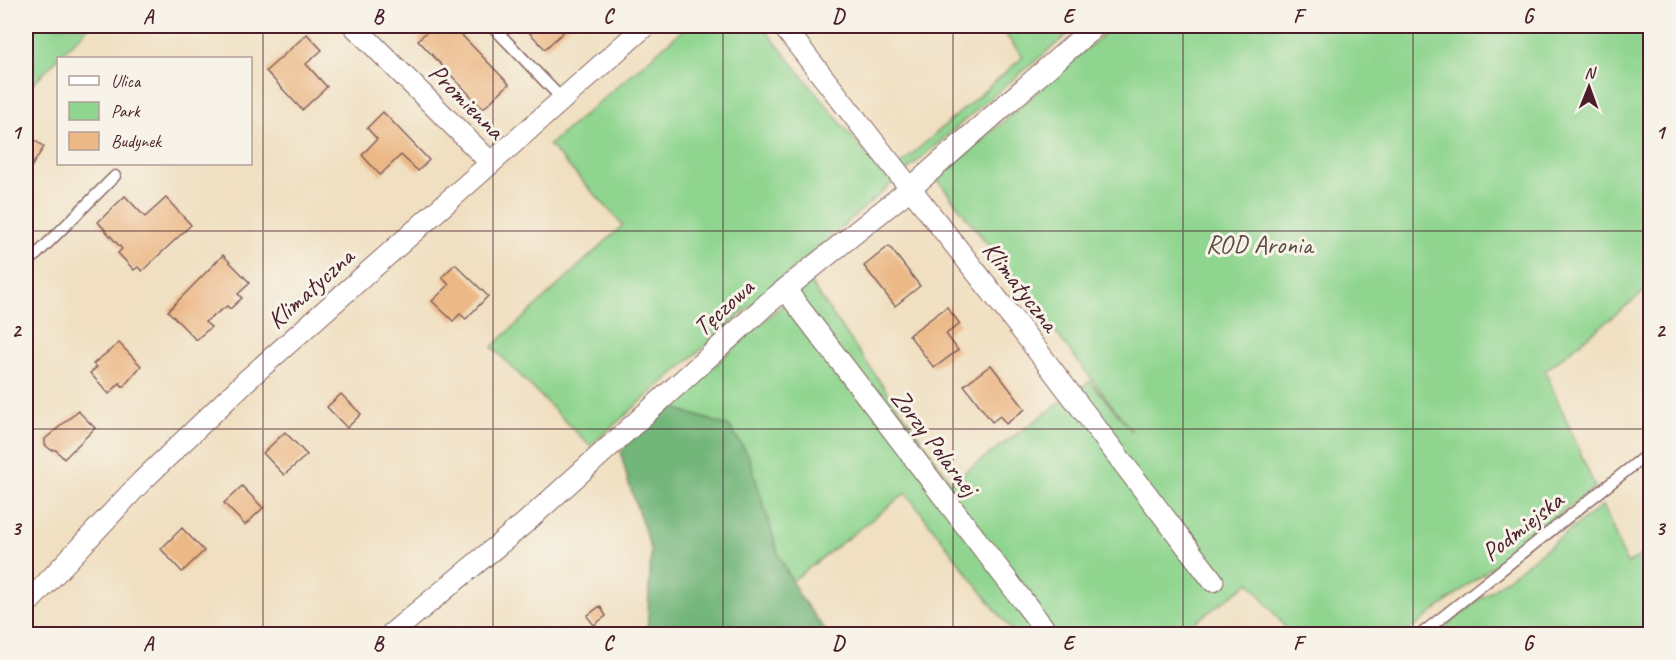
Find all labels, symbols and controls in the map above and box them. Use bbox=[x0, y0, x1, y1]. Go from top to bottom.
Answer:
text: A bbox=[143, 4, 155, 29]
text: B bbox=[373, 4, 385, 29]
text: C bbox=[603, 4, 615, 29]
text: D bbox=[832, 4, 846, 29]
text: E bbox=[1063, 4, 1077, 29]
text: F bbox=[1293, 4, 1307, 29]
text: G bbox=[1523, 4, 1536, 29]
street label: Promienna bbox=[422, 56, 513, 148]
legend bbox=[57, 57, 252, 165]
north arrow bbox=[1559, 57, 1619, 117]
text: N bbox=[1584, 63, 1597, 83]
text: Ulica bbox=[111, 70, 142, 92]
text: Park bbox=[111, 100, 141, 122]
text: 1 bbox=[12, 120, 23, 145]
text: 1 bbox=[1656, 120, 1667, 145]
text: Budynek bbox=[111, 130, 162, 152]
park label: ROD Aronia bbox=[1206, 228, 1315, 261]
street label: Klimatyczna bbox=[975, 234, 1068, 340]
street label: Klimatyczna bbox=[260, 239, 362, 336]
street label: Tęczowa bbox=[686, 270, 762, 343]
text: 2 bbox=[12, 318, 23, 343]
text: 2 bbox=[1656, 318, 1667, 343]
street label: Zorzy Polarnej bbox=[884, 382, 987, 504]
street label: Podmiejska bbox=[1475, 483, 1571, 569]
text: 3 bbox=[12, 516, 23, 541]
text: 3 bbox=[1656, 516, 1667, 541]
text: A bbox=[143, 631, 155, 656]
text: B bbox=[373, 631, 385, 656]
text: C bbox=[603, 631, 615, 656]
text: D bbox=[832, 631, 846, 656]
text: E bbox=[1063, 631, 1077, 656]
text: F bbox=[1293, 631, 1307, 656]
text: G bbox=[1523, 631, 1536, 656]

